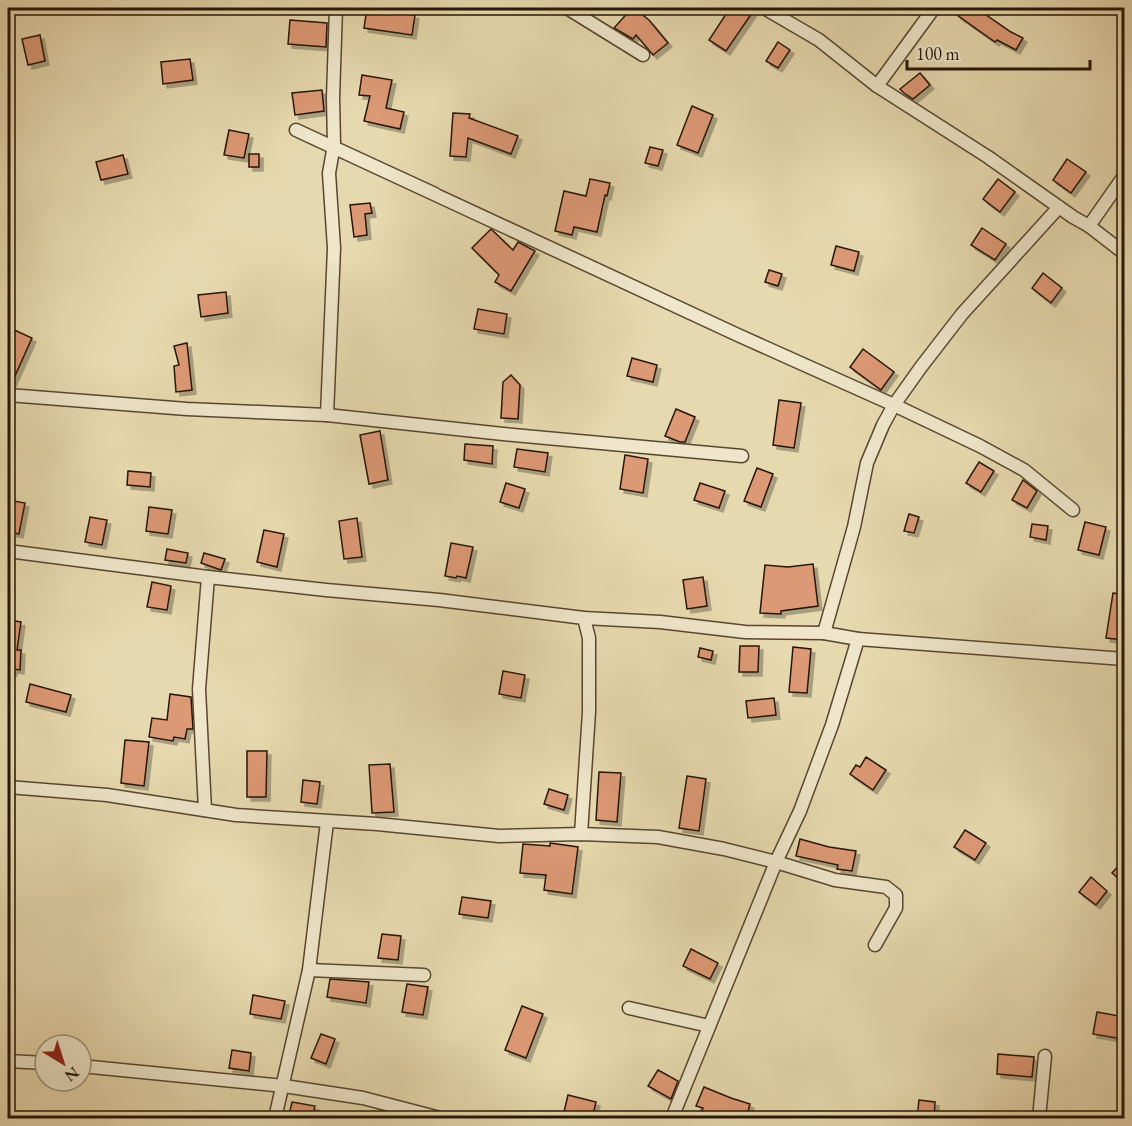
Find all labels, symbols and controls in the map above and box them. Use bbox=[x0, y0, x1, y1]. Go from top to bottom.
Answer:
scale bar bbox=[907, 33, 1090, 71]
text: 100 m bbox=[916, 42, 960, 65]
north arrow bbox=[33, 1033, 93, 1093]
text: N bbox=[60, 1062, 83, 1087]

